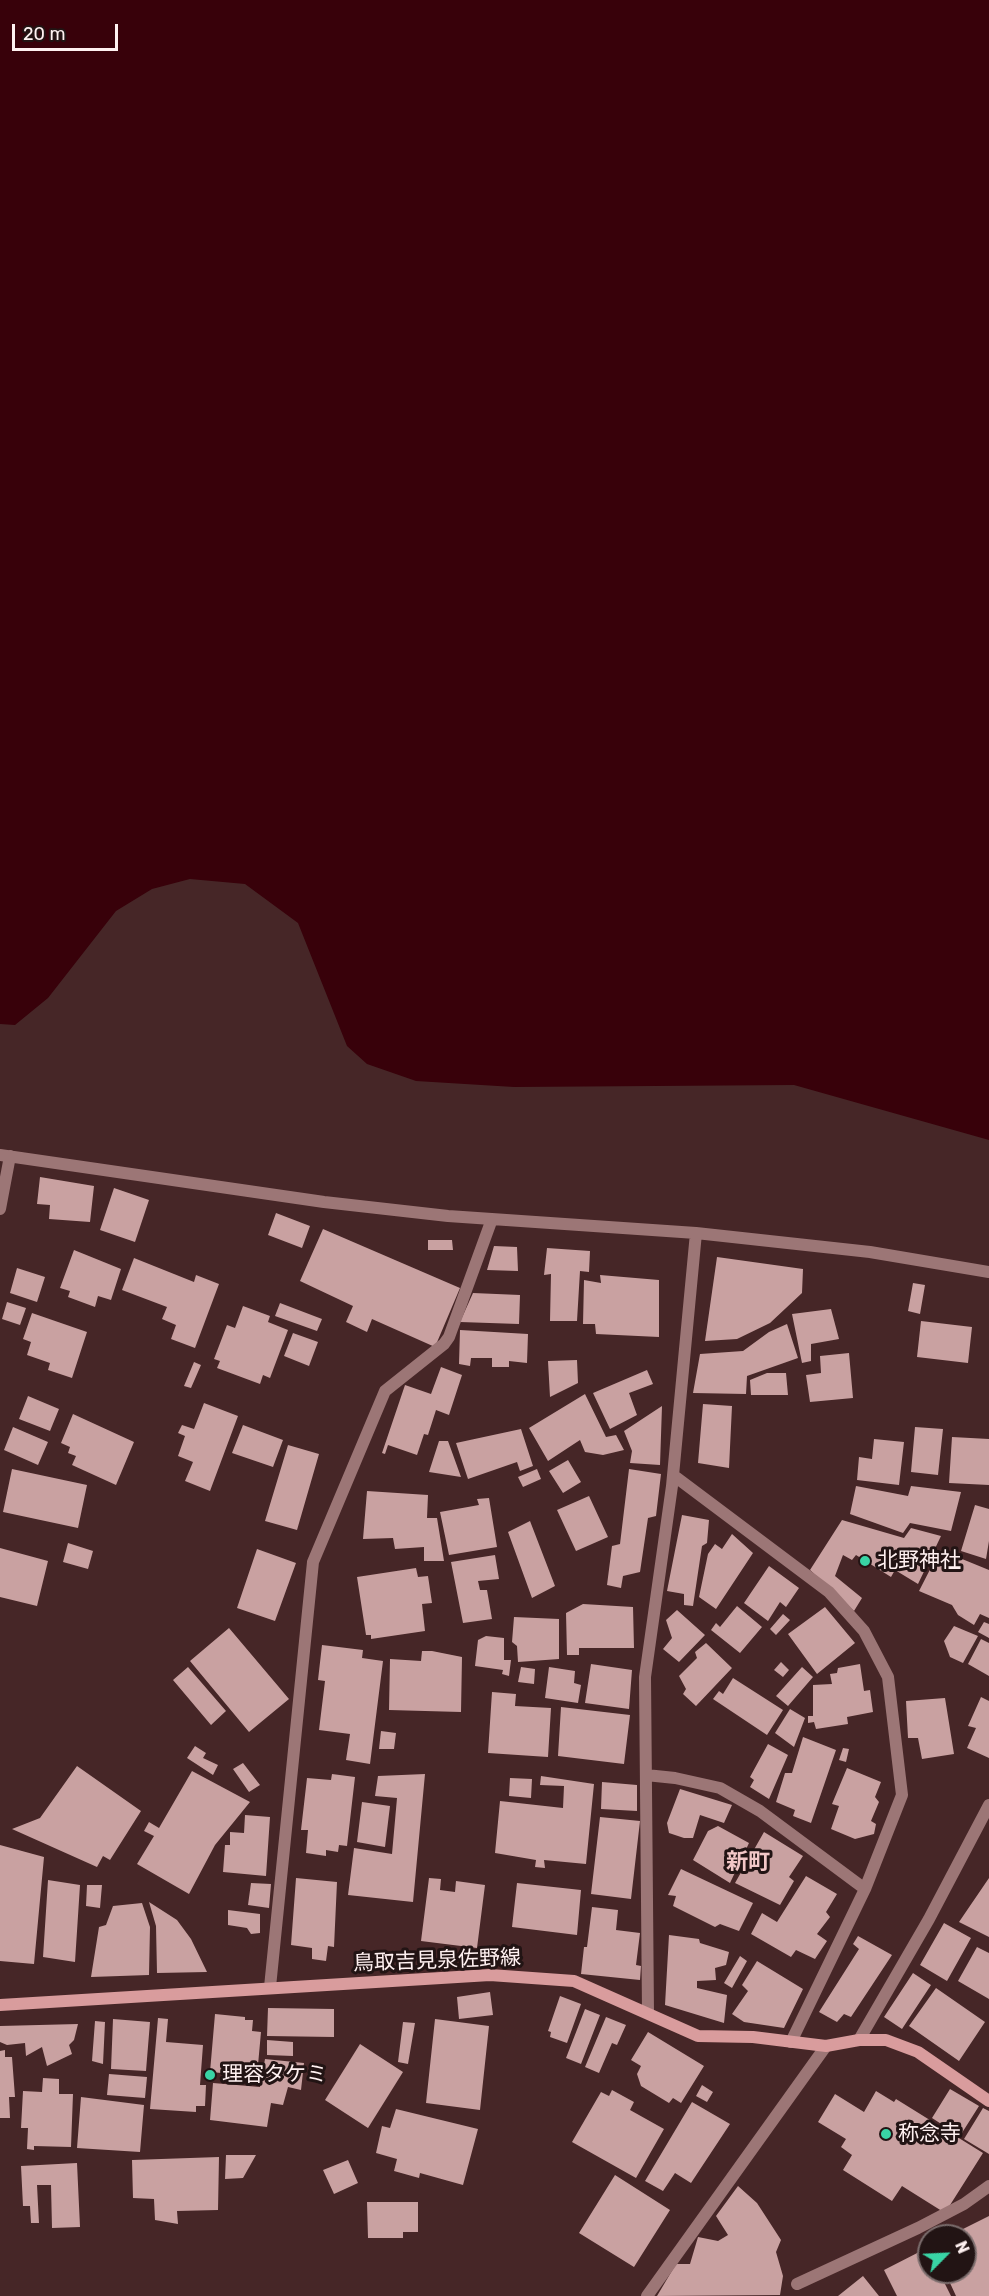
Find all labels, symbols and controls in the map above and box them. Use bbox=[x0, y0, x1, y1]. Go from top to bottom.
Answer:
scale bar bbox=[15, 12, 122, 50]
text: 20 m bbox=[23, 23, 65, 45]
place label: 北野神社 bbox=[877, 1548, 961, 1574]
marker: 北野神社 bbox=[858, 1554, 872, 1568]
district label: 新町 bbox=[726, 1850, 770, 1876]
street label: 鳥取吉見泉佐野線 bbox=[353, 1945, 521, 1977]
place label: 理容タケミ bbox=[222, 2062, 327, 2088]
marker: 理容タケミ bbox=[203, 2068, 217, 2082]
place label: 称念寺 bbox=[898, 2121, 961, 2147]
marker: 称念寺 bbox=[879, 2127, 893, 2141]
north arrow bbox=[917, 2224, 977, 2284]
text: N bbox=[951, 2238, 973, 2256]

